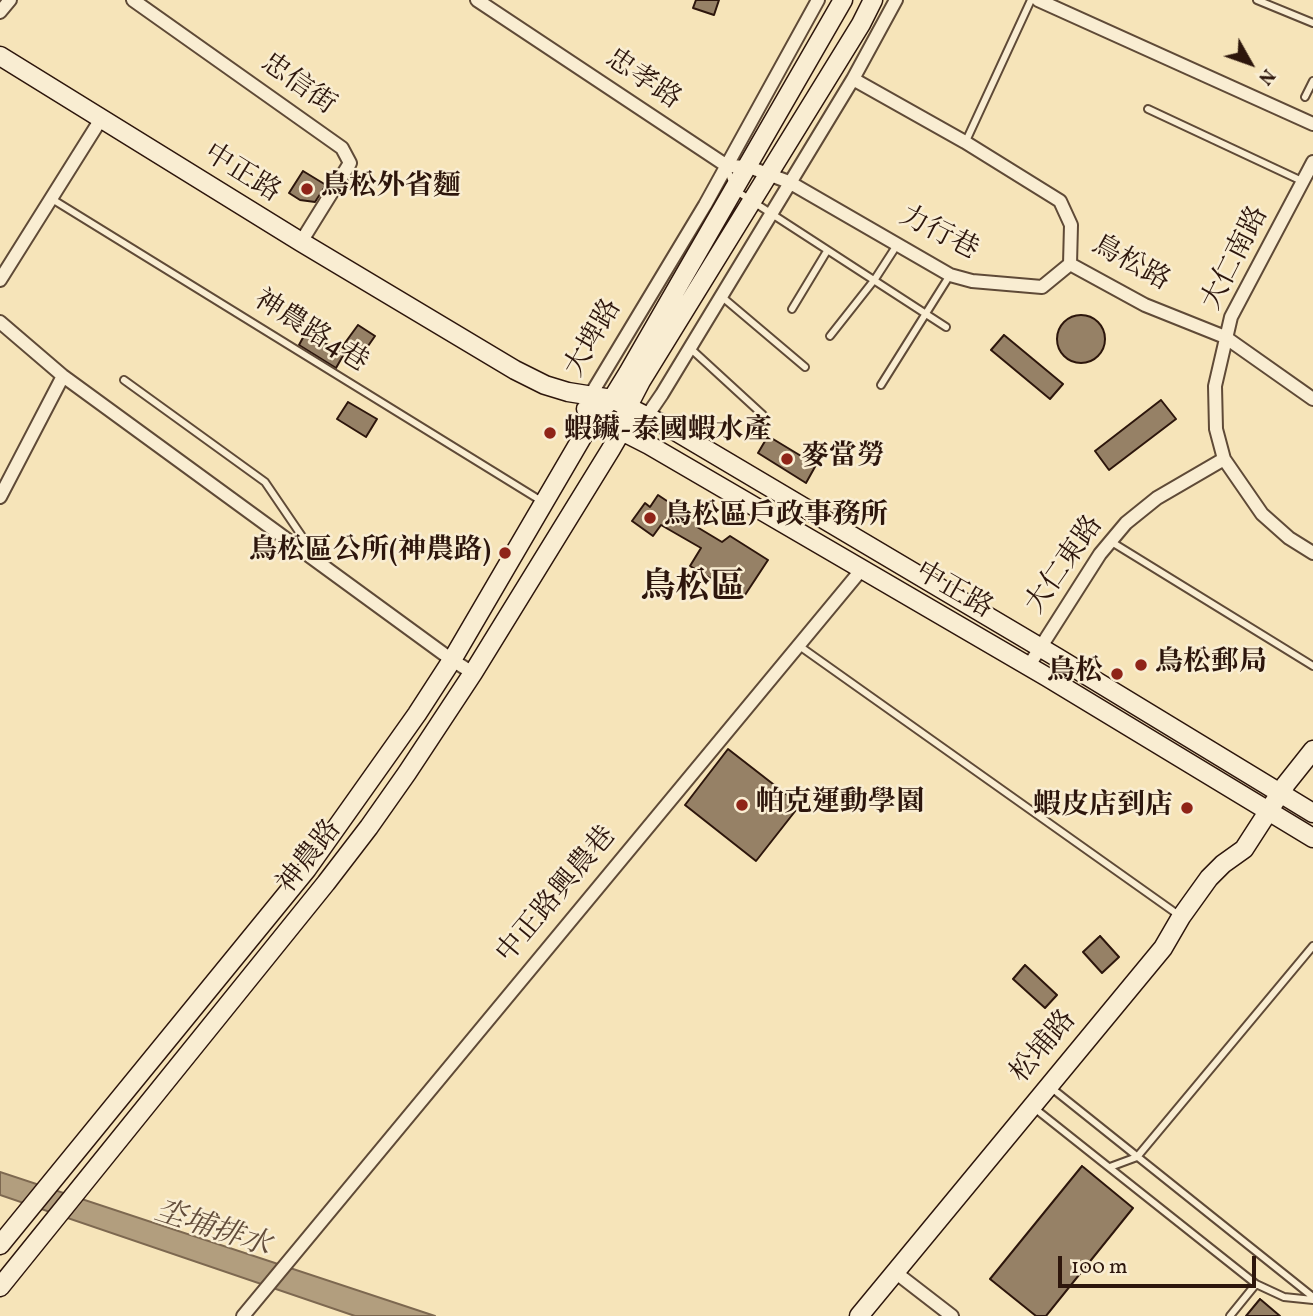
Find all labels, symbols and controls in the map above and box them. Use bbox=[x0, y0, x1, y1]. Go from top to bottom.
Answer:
north arrow bbox=[1215, 28, 1285, 98]
street label: 忠孝路 bbox=[598, 44, 686, 118]
street label: 忠信街 bbox=[253, 48, 341, 124]
text: N bbox=[1252, 63, 1280, 90]
street label: 中正路 bbox=[196, 138, 286, 212]
place label: 鳥松外省麵 bbox=[321, 172, 461, 206]
marker: 鳥松外省麵 bbox=[299, 181, 315, 197]
street label: 力行巷 bbox=[893, 201, 983, 269]
street label: 大仁南路 bbox=[1197, 201, 1277, 317]
street label: 鳥松路 bbox=[1085, 230, 1175, 300]
street label: 神農路4巷 bbox=[247, 285, 373, 381]
street label: 大埤路 bbox=[559, 294, 631, 384]
place label: 蝦鑶-泰國蝦水產 bbox=[564, 416, 772, 450]
marker: 蝦鑶-泰國蝦水產 bbox=[542, 425, 558, 441]
place label: 麥當勞 bbox=[801, 442, 885, 476]
marker: 麥當勞 bbox=[779, 451, 795, 467]
place label: 鳥松區戶政事務所 bbox=[664, 501, 888, 535]
marker: 鳥松區戶政事務所 bbox=[642, 510, 658, 526]
street label: 大仁東路 bbox=[1020, 510, 1112, 622]
place label: 鳥松區公所(神農路) bbox=[249, 536, 491, 570]
marker: 鳥松區公所(神農路) bbox=[497, 545, 513, 561]
street label: 中正路 bbox=[908, 556, 998, 628]
district label: 鳥松區 bbox=[641, 570, 745, 612]
place label: 鳥松郵局 bbox=[1155, 648, 1267, 682]
place label: 鳥松 bbox=[1047, 657, 1103, 691]
marker: 鳥松郵局 bbox=[1133, 657, 1149, 673]
marker: 鳥松 bbox=[1109, 666, 1125, 682]
place label: 帕克運動學園 bbox=[756, 788, 924, 822]
place label: 蝦皮店到店 bbox=[1033, 791, 1173, 825]
marker: 帕克運動學園 bbox=[734, 797, 750, 813]
marker: 蝦皮店到店 bbox=[1179, 800, 1195, 816]
street label: 神農路 bbox=[272, 815, 350, 901]
street label: 中正路興農巷 bbox=[491, 821, 625, 971]
street label: 松埔路 bbox=[1005, 1005, 1085, 1091]
water label: 坔埔排水 bbox=[149, 1195, 275, 1267]
scale bar bbox=[1061, 1242, 1259, 1286]
text: 100 m bbox=[1071, 1253, 1128, 1282]

